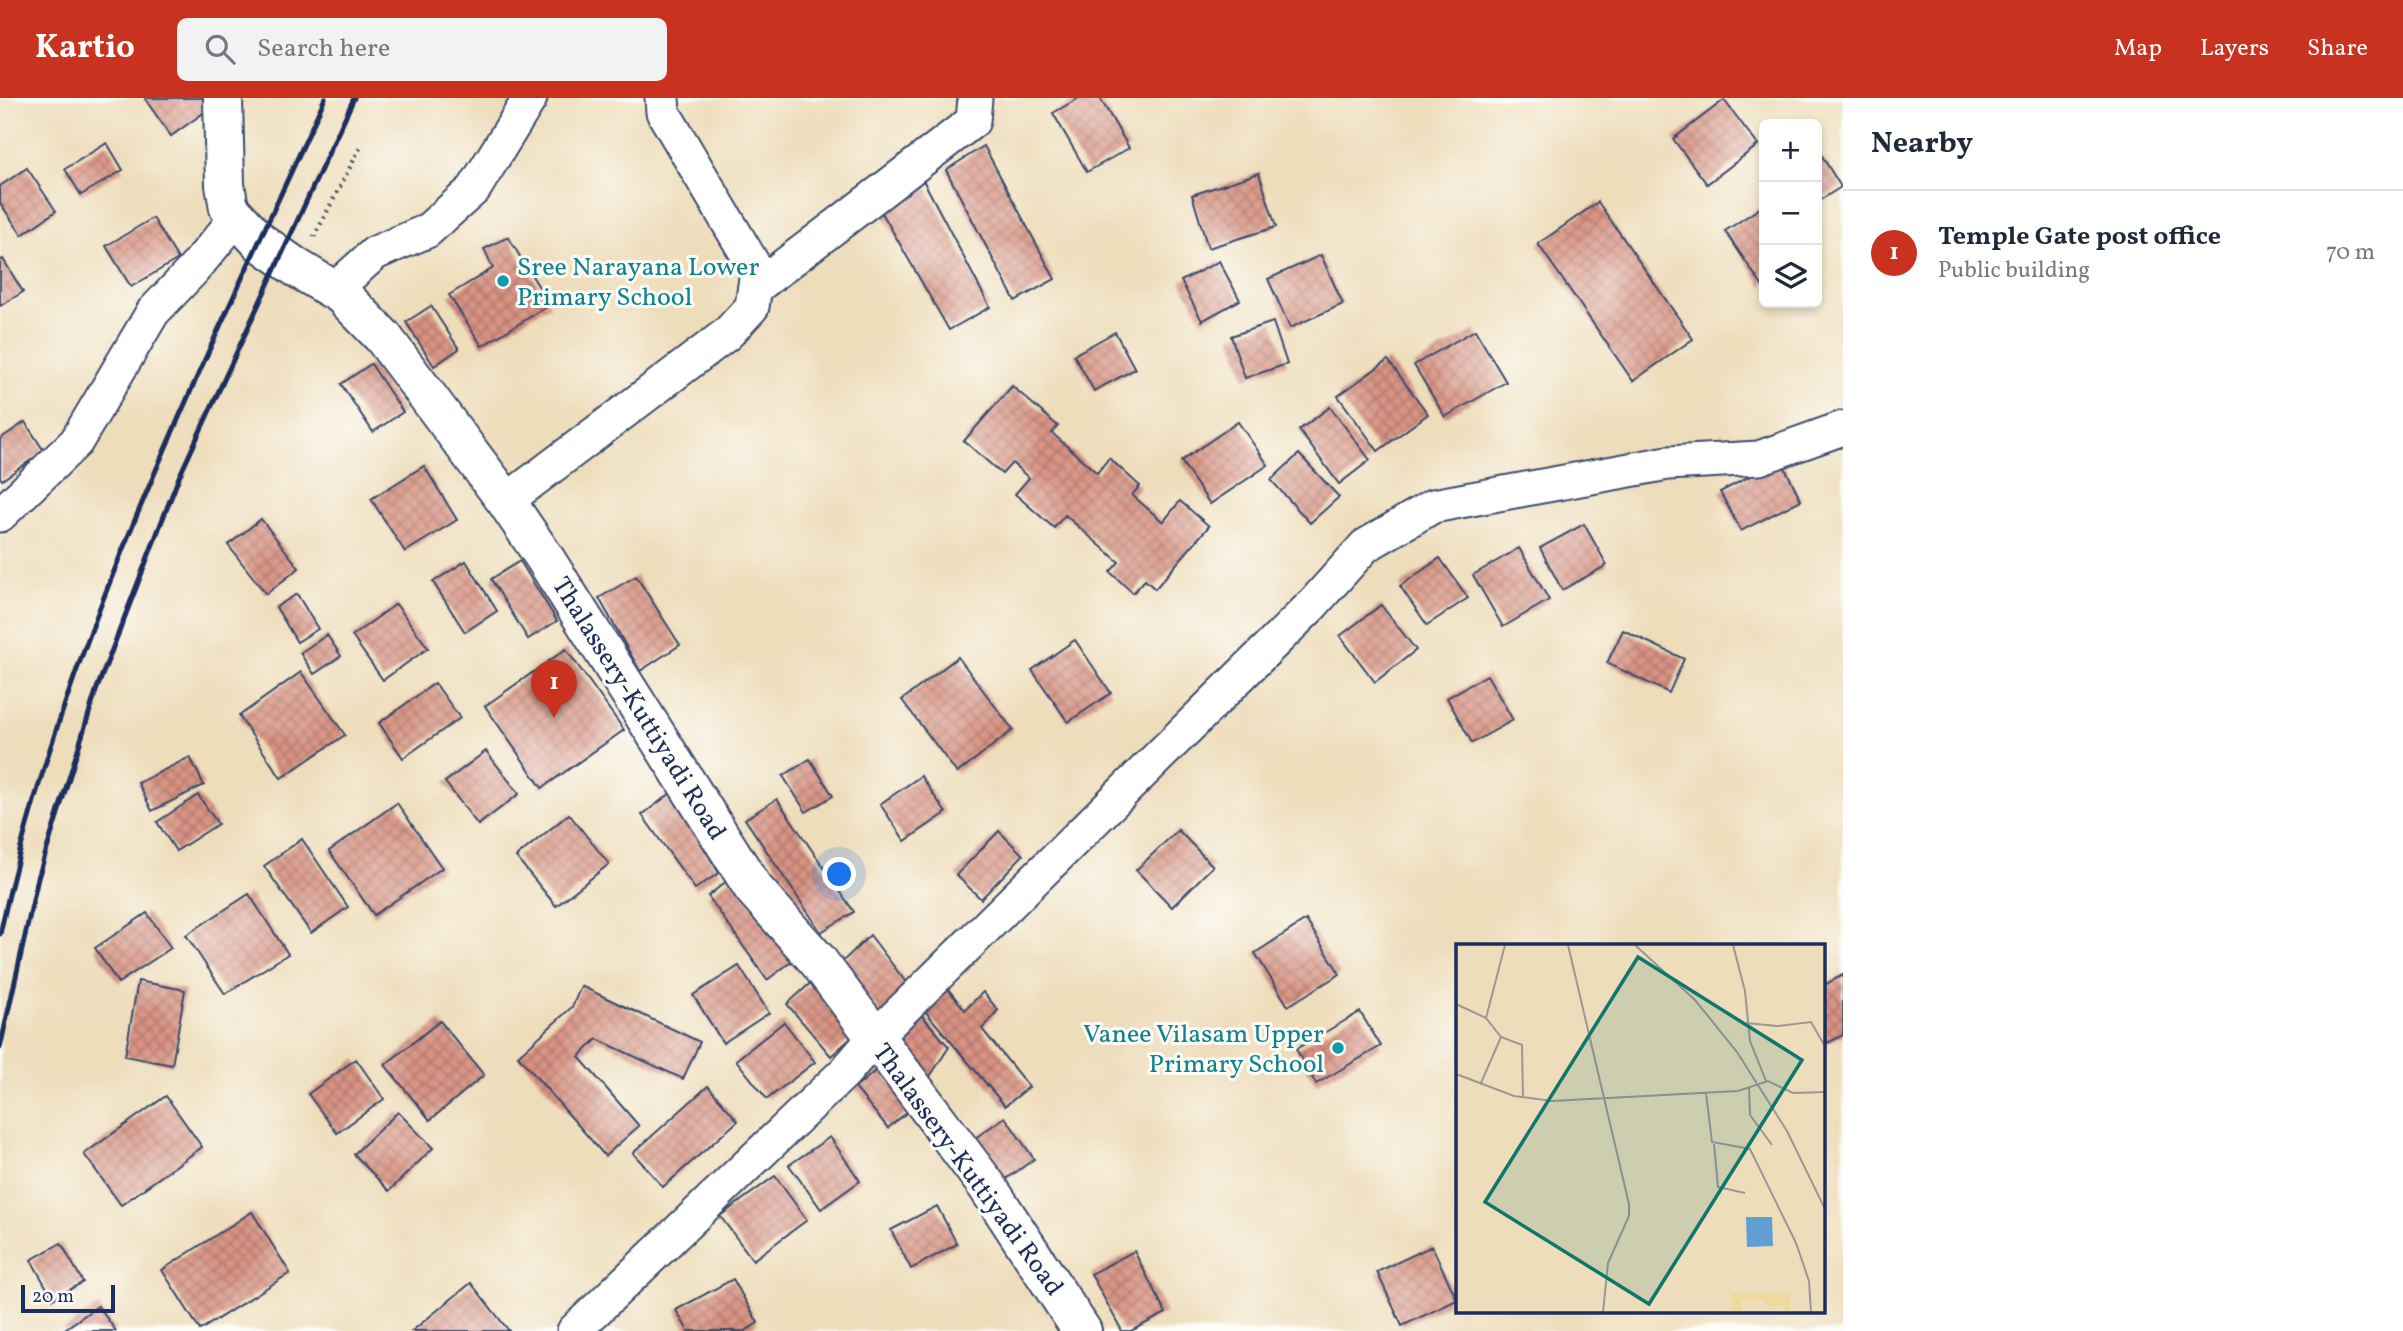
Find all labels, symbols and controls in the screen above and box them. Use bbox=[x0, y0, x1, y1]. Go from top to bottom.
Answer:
search box bbox=[177, 18, 667, 81]
text: Kartio bbox=[35, 26, 135, 72]
icon: search bbox=[201, 30, 239, 68]
text: Search here bbox=[257, 31, 390, 67]
text: Map bbox=[2114, 32, 2162, 66]
text: Layers bbox=[2200, 32, 2269, 66]
text: Share bbox=[2307, 32, 2368, 66]
map controls bbox=[1759, 119, 1822, 308]
button: + bbox=[1759, 119, 1822, 182]
text: Nearby bbox=[1871, 123, 1973, 165]
button: − bbox=[1759, 182, 1822, 245]
text: Temple Gate post office bbox=[1938, 219, 2221, 255]
text: 1 bbox=[1889, 237, 1899, 269]
text: 70 m bbox=[2326, 237, 2375, 269]
button: layers bbox=[1759, 245, 1822, 308]
place label: Sree Narayana Lower Primary School bbox=[517, 250, 759, 316]
text: Public building bbox=[1938, 255, 2090, 287]
marker: Sree Narayana Lower Primary School bbox=[495, 273, 511, 289]
street label: Thalassery-Kuttiyadi Road bbox=[542, 571, 734, 848]
pin: 1 bbox=[531, 660, 577, 718]
your location bbox=[822, 857, 856, 891]
inset map bbox=[1456, 944, 1826, 1314]
place label: Vanee Vilasam Upper Primary School bbox=[1083, 1017, 1324, 1083]
street label: Thalassery-Kuttiyadi Road bbox=[863, 1037, 1071, 1304]
marker: Vanee Vilasam Upper Primary School bbox=[1330, 1040, 1346, 1056]
scale bar bbox=[21, 1282, 116, 1314]
text: 20 m bbox=[32, 1284, 74, 1310]

